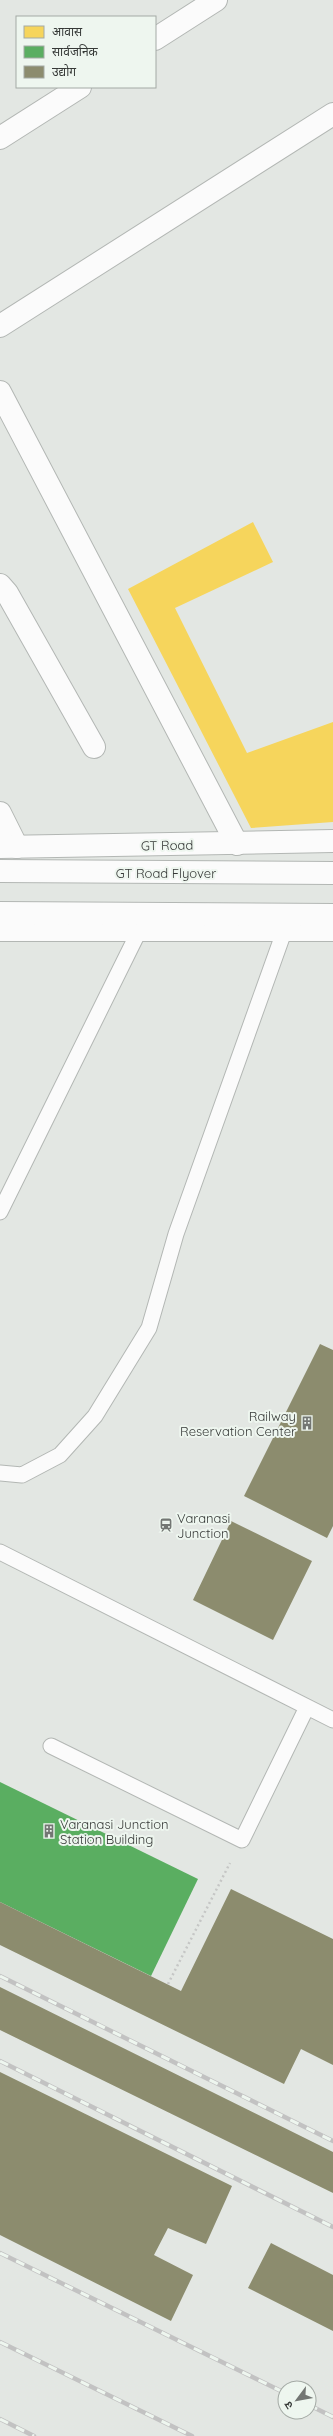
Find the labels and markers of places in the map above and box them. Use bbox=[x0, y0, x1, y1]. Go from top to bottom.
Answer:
place label: Railway Reservation Center bbox=[180, 1408, 296, 1439]
building icon: Railway Reservation Center bbox=[299, 1415, 315, 1431]
place label: Varanasi Junction bbox=[177, 1510, 230, 1541]
station icon: Varanasi Junction bbox=[158, 1517, 174, 1533]
place label: Varanasi Junction Station Building bbox=[60, 1816, 169, 1847]
building icon: Varanasi Junction Station Building bbox=[41, 1823, 57, 1839]

